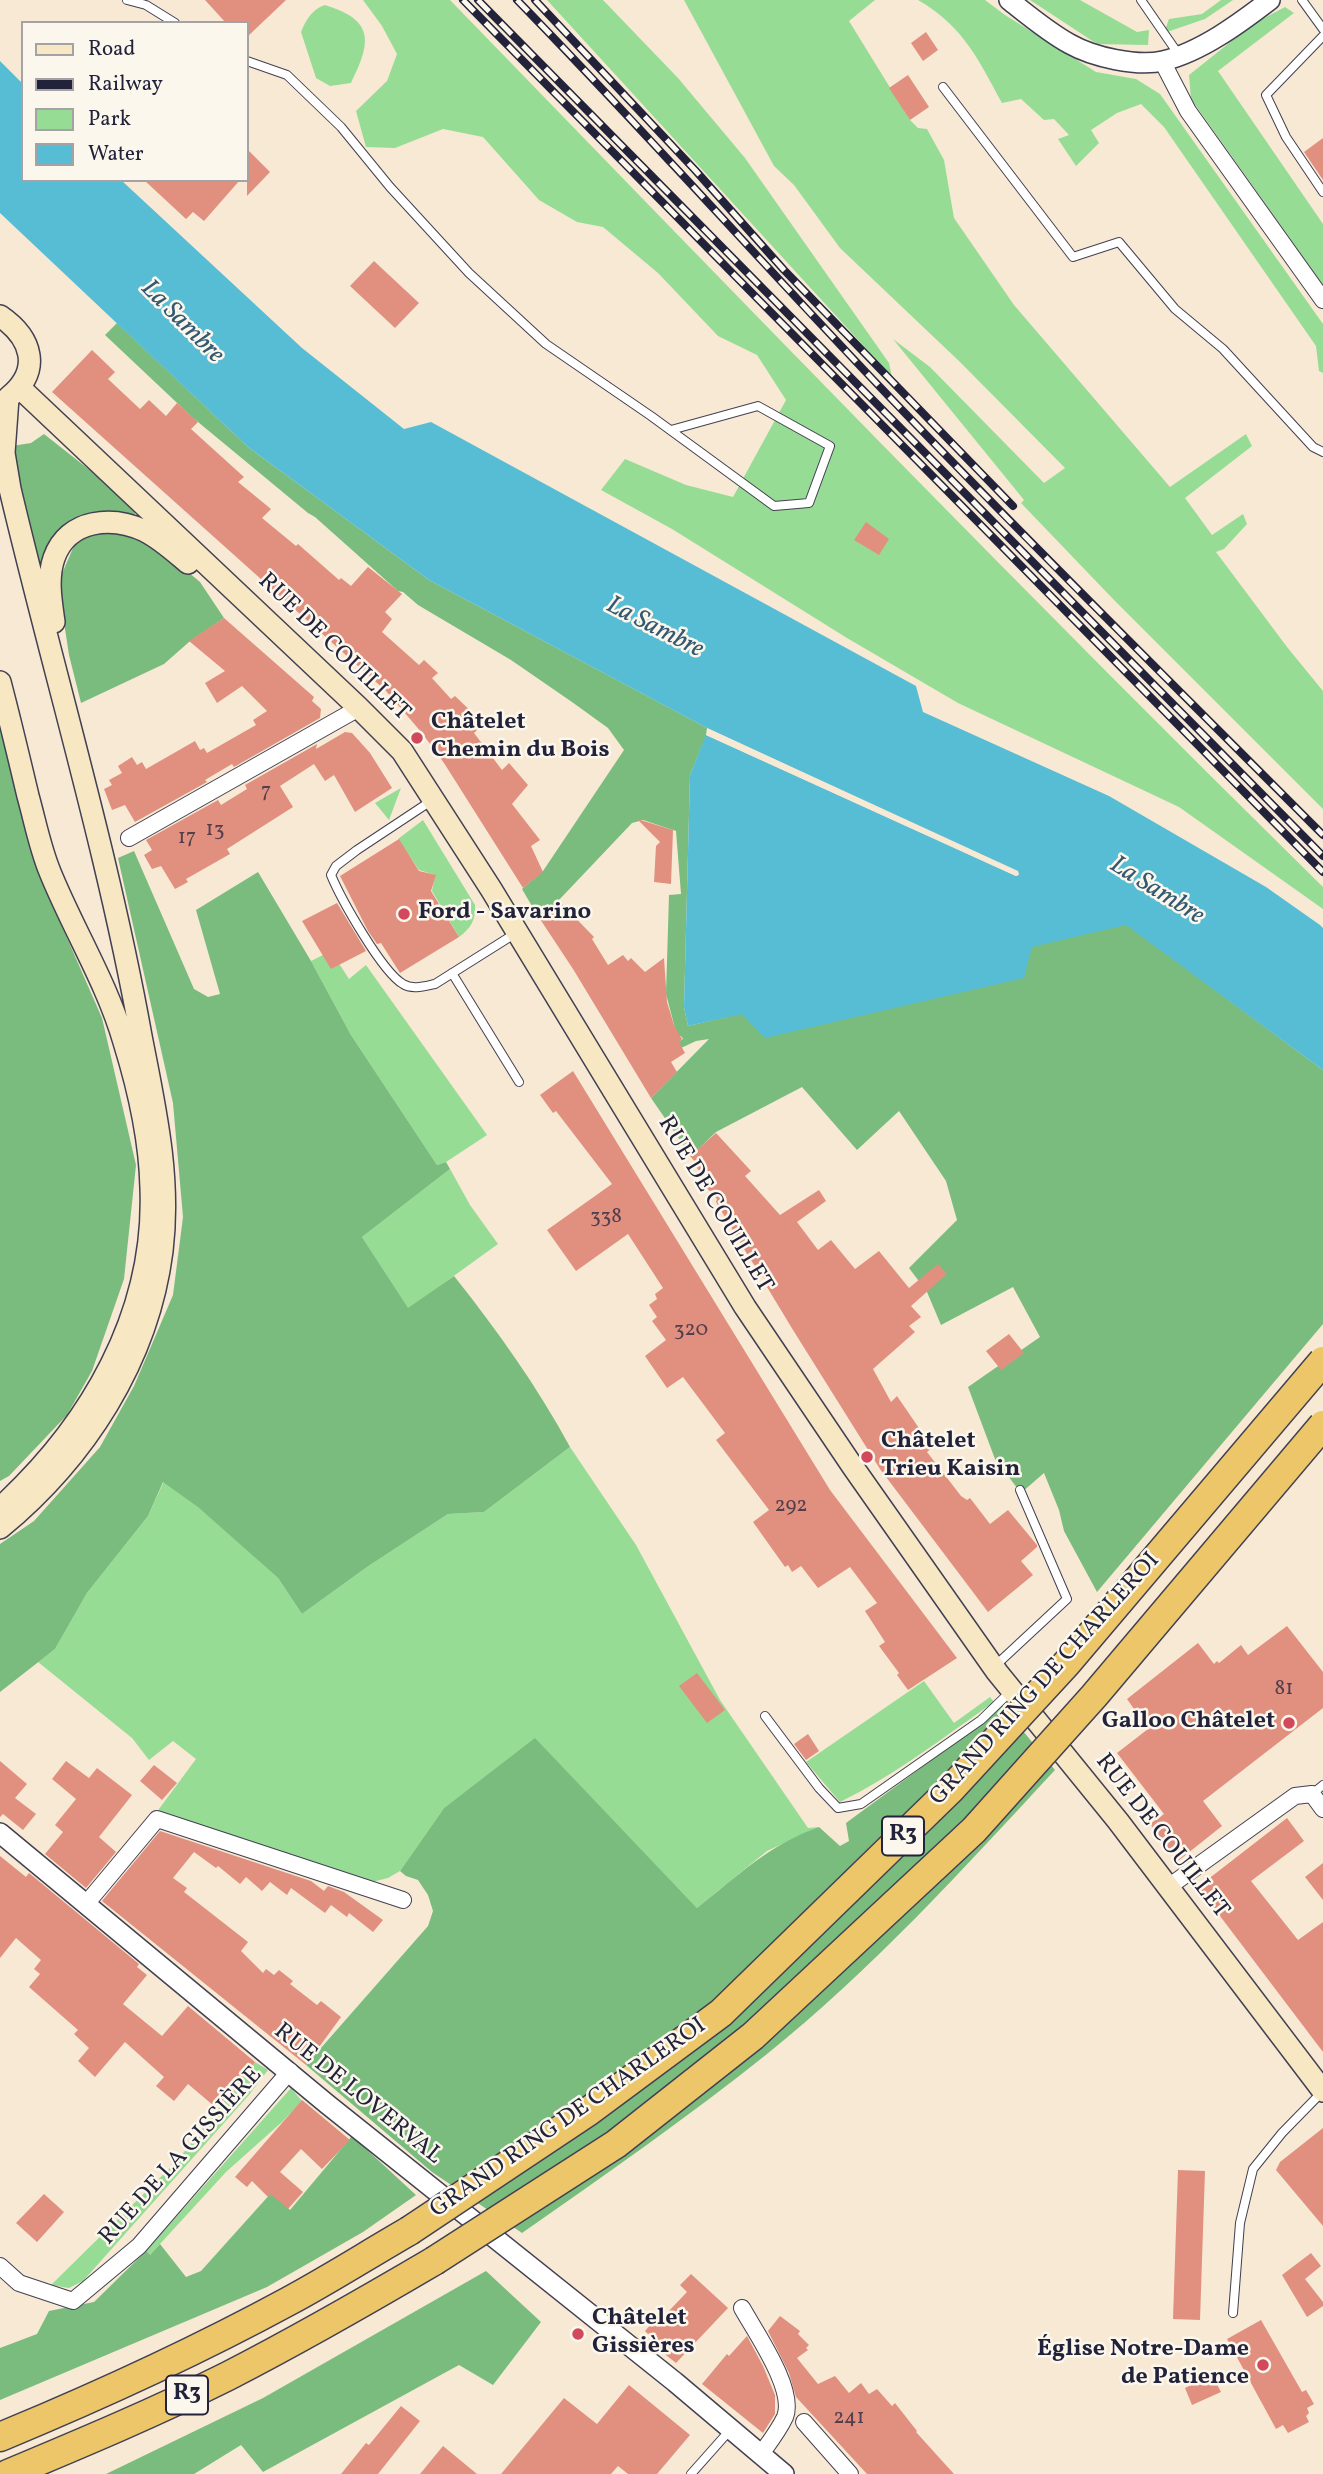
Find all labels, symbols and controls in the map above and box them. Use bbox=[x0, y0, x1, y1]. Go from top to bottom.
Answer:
legend bbox=[21, 21, 248, 182]
text: Road bbox=[88, 35, 135, 64]
text: Railway bbox=[88, 70, 163, 99]
text: Park bbox=[88, 105, 131, 134]
text: Water bbox=[88, 140, 144, 169]
water label: La Sambre bbox=[133, 275, 229, 371]
street label: RUE DE COUILLET bbox=[251, 568, 415, 728]
water label: La Sambre bbox=[600, 591, 708, 667]
place label: Châtelet Chemin du Bois bbox=[431, 710, 610, 766]
marker: Châtelet Chemin du Bois bbox=[409, 730, 425, 746]
house number: 7 bbox=[261, 780, 271, 806]
house number: 13 bbox=[206, 818, 224, 844]
house number: 17 bbox=[178, 826, 196, 852]
water label: La Sambre bbox=[1103, 851, 1209, 933]
place label: Ford - Savarino bbox=[418, 900, 591, 928]
marker: Ford - Savarino bbox=[396, 906, 412, 922]
street label: RUE DE COUILLET bbox=[650, 1111, 778, 1299]
house number: 338 bbox=[590, 1205, 622, 1231]
house number: 320 bbox=[674, 1318, 708, 1344]
place label: Châtelet Trieu Kaisin bbox=[881, 1429, 1020, 1485]
marker: Châtelet Trieu Kaisin bbox=[859, 1449, 875, 1465]
house number: 292 bbox=[774, 1494, 808, 1520]
street label: GRAND RING DE CHARLEROI bbox=[925, 1548, 1167, 1812]
house number: 81 bbox=[1275, 1677, 1293, 1703]
place label: Galloo Châtelet bbox=[1102, 1709, 1275, 1737]
marker: Galloo Châtelet bbox=[1281, 1715, 1297, 1731]
street label: RUE DE COUILLET bbox=[1088, 1749, 1234, 1925]
road number: R3 bbox=[882, 1816, 924, 1856]
street label: GRAND RING DE CHARLEROI bbox=[426, 2013, 712, 2225]
street label: RUE DE LOVERVAL bbox=[267, 2018, 447, 2172]
street label: RUE DE LA GISSIÈRE bbox=[94, 2062, 270, 2252]
place label: Châtelet Gissières bbox=[592, 2306, 695, 2362]
marker: Châtelet Gissières bbox=[570, 2326, 586, 2342]
place label: Église Notre-Dame de Patience bbox=[1037, 2337, 1249, 2393]
marker: Église Notre-Dame de Patience bbox=[1255, 2357, 1271, 2373]
road number: R3 bbox=[166, 2376, 208, 2414]
house number: 241 bbox=[833, 2406, 865, 2432]

